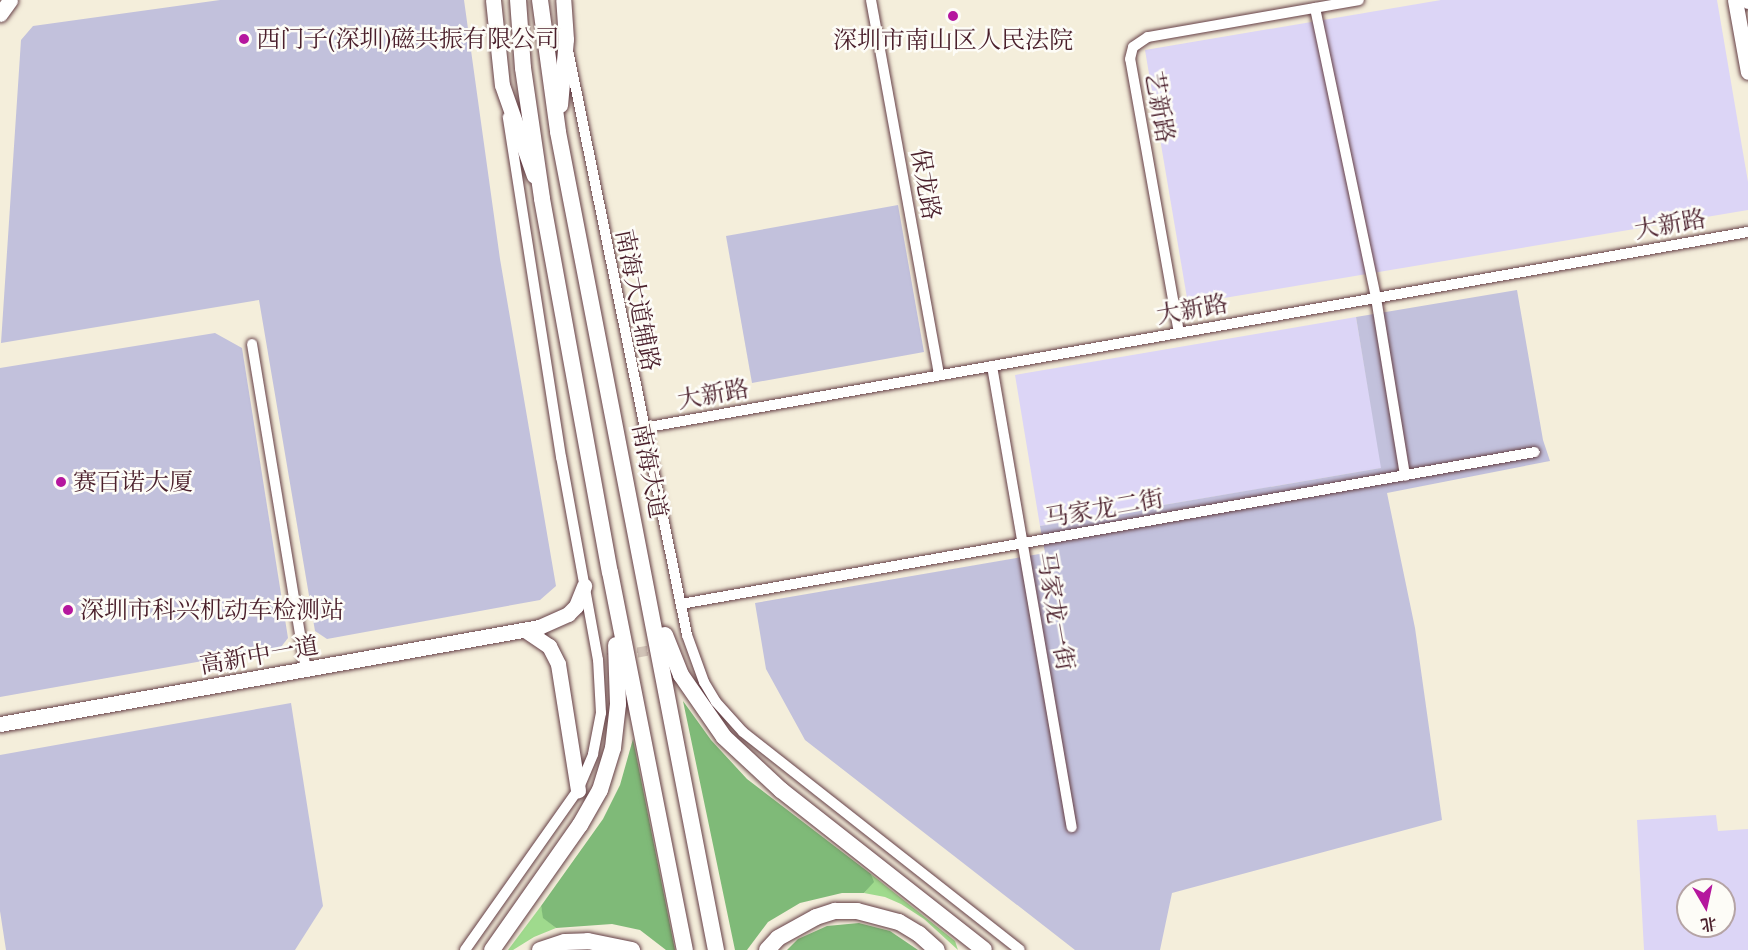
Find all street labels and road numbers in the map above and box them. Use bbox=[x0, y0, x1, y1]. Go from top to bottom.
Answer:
street label: 艺新路 bbox=[1140, 69, 1180, 145]
street label: 保龙路 bbox=[906, 146, 946, 222]
street label: 大新路 bbox=[1632, 204, 1708, 244]
street label: 南海大道辅路 bbox=[610, 227, 666, 373]
street label: 大新路 bbox=[1154, 289, 1230, 329]
street label: 大新路 bbox=[675, 374, 751, 414]
street label: 南海大道 bbox=[627, 421, 673, 521]
street label: 马家龙二街 bbox=[1042, 483, 1166, 533]
street label: 马家龙一街 bbox=[1031, 549, 1081, 673]
street label: 高新中一道 bbox=[197, 630, 321, 680]

